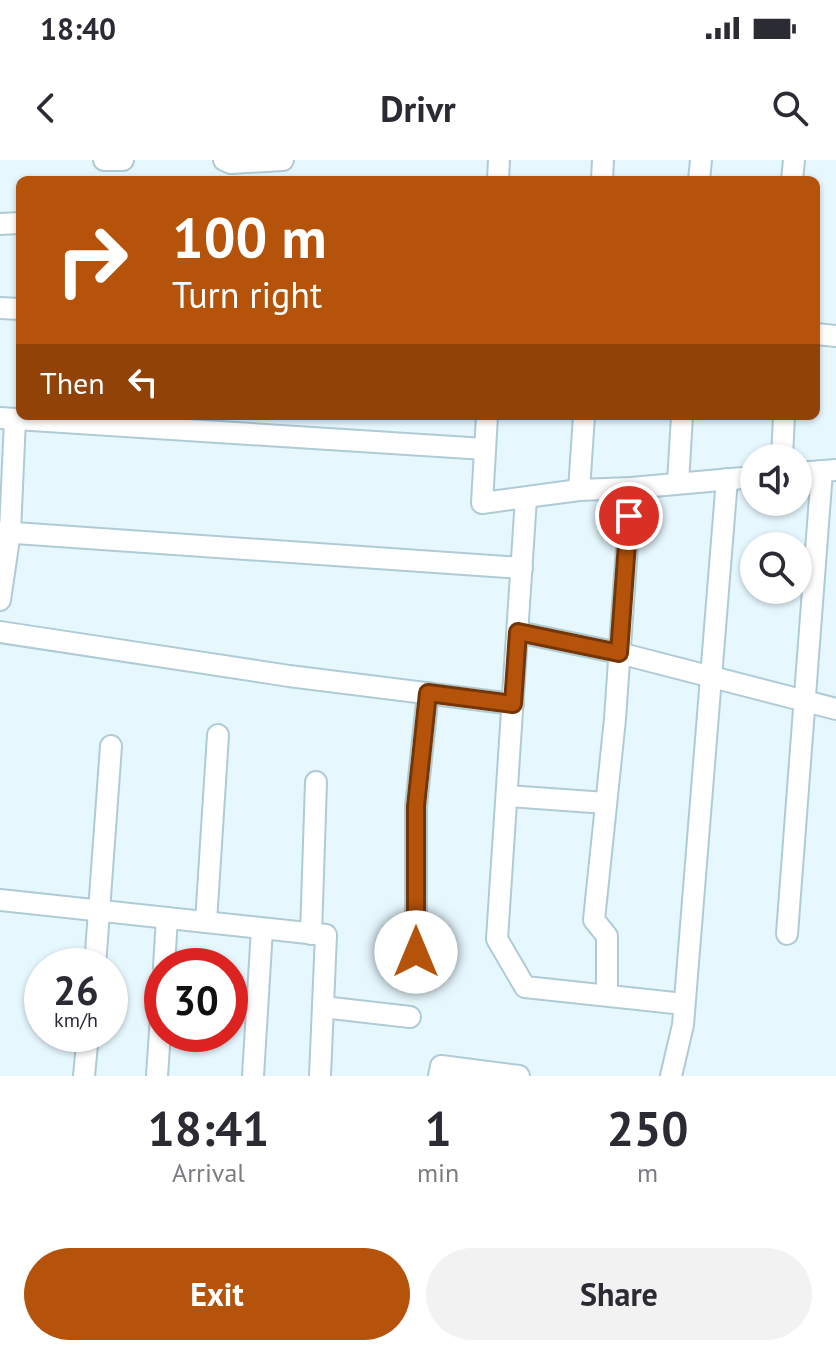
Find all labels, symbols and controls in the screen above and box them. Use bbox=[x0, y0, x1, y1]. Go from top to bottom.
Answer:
text: 18:40 bbox=[40, 9, 116, 48]
text: Drivr bbox=[380, 85, 456, 132]
icon: back bbox=[24, 86, 68, 130]
icon: search bbox=[768, 86, 812, 130]
text: 100 m bbox=[172, 201, 327, 273]
icon: right bbox=[40, 208, 144, 312]
text: Turn right bbox=[172, 271, 322, 318]
icon: left bbox=[121, 360, 165, 404]
text: Then bbox=[40, 363, 105, 402]
map controls bbox=[740, 444, 812, 604]
button: sound bbox=[740, 444, 812, 516]
pin bbox=[595, 482, 663, 550]
icon: arrive bbox=[607, 494, 651, 538]
button: search bbox=[740, 532, 812, 604]
position arrow bbox=[374, 910, 458, 994]
speed limit sign: 30 bbox=[144, 948, 248, 1052]
text: 26 bbox=[53, 964, 99, 1016]
text: km/h bbox=[54, 1007, 98, 1033]
text: 18:41 bbox=[148, 1097, 269, 1159]
text: 1 bbox=[424, 1097, 452, 1159]
text: 250 bbox=[607, 1097, 688, 1159]
text: Arrival bbox=[172, 1156, 245, 1189]
text: min bbox=[417, 1156, 459, 1189]
text: m bbox=[637, 1156, 658, 1189]
button: Exit bbox=[24, 1248, 410, 1340]
button: Share bbox=[426, 1248, 812, 1340]

